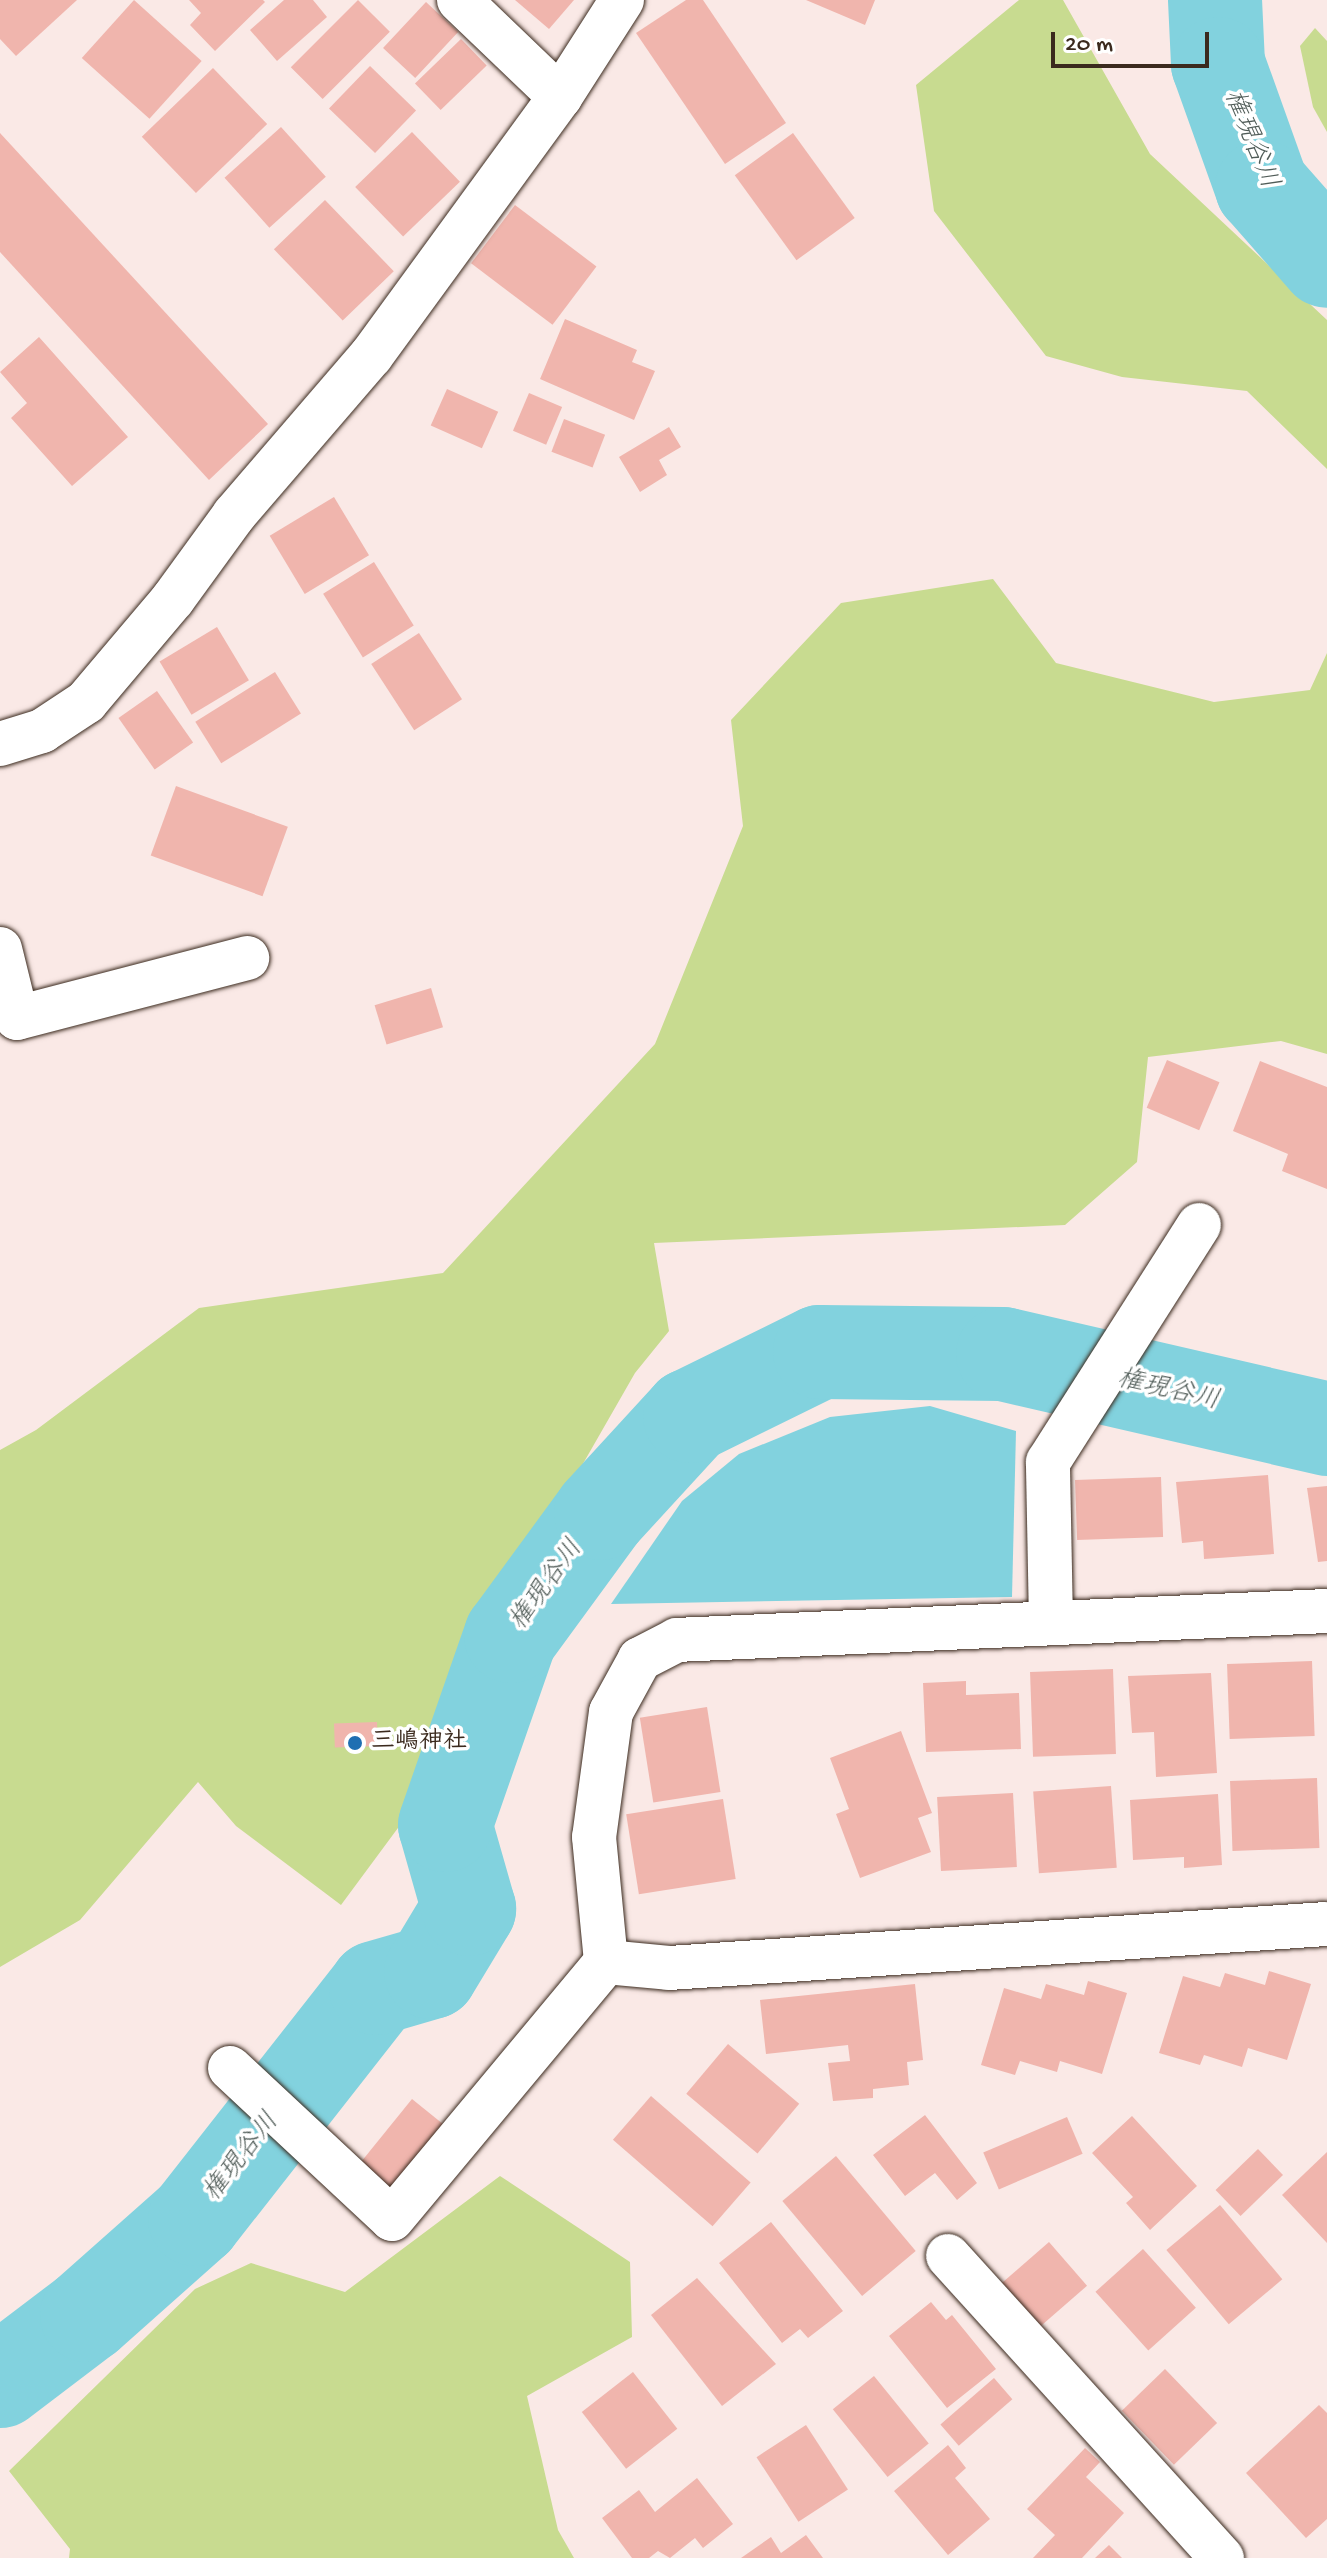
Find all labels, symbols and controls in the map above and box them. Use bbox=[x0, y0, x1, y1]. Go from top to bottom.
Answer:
scale bar bbox=[1055, 16, 1213, 66]
text: 20 m bbox=[1065, 31, 1113, 60]
water label: 権現谷川 bbox=[1215, 86, 1283, 194]
water label: 権現谷川 bbox=[1114, 1365, 1222, 1419]
water label: 権現谷川 bbox=[505, 1535, 591, 1637]
place label: 三嶋神社 bbox=[371, 1729, 467, 1757]
marker: 三嶋神社 bbox=[346, 1734, 364, 1752]
water label: 権現谷川 bbox=[199, 2107, 287, 2209]

